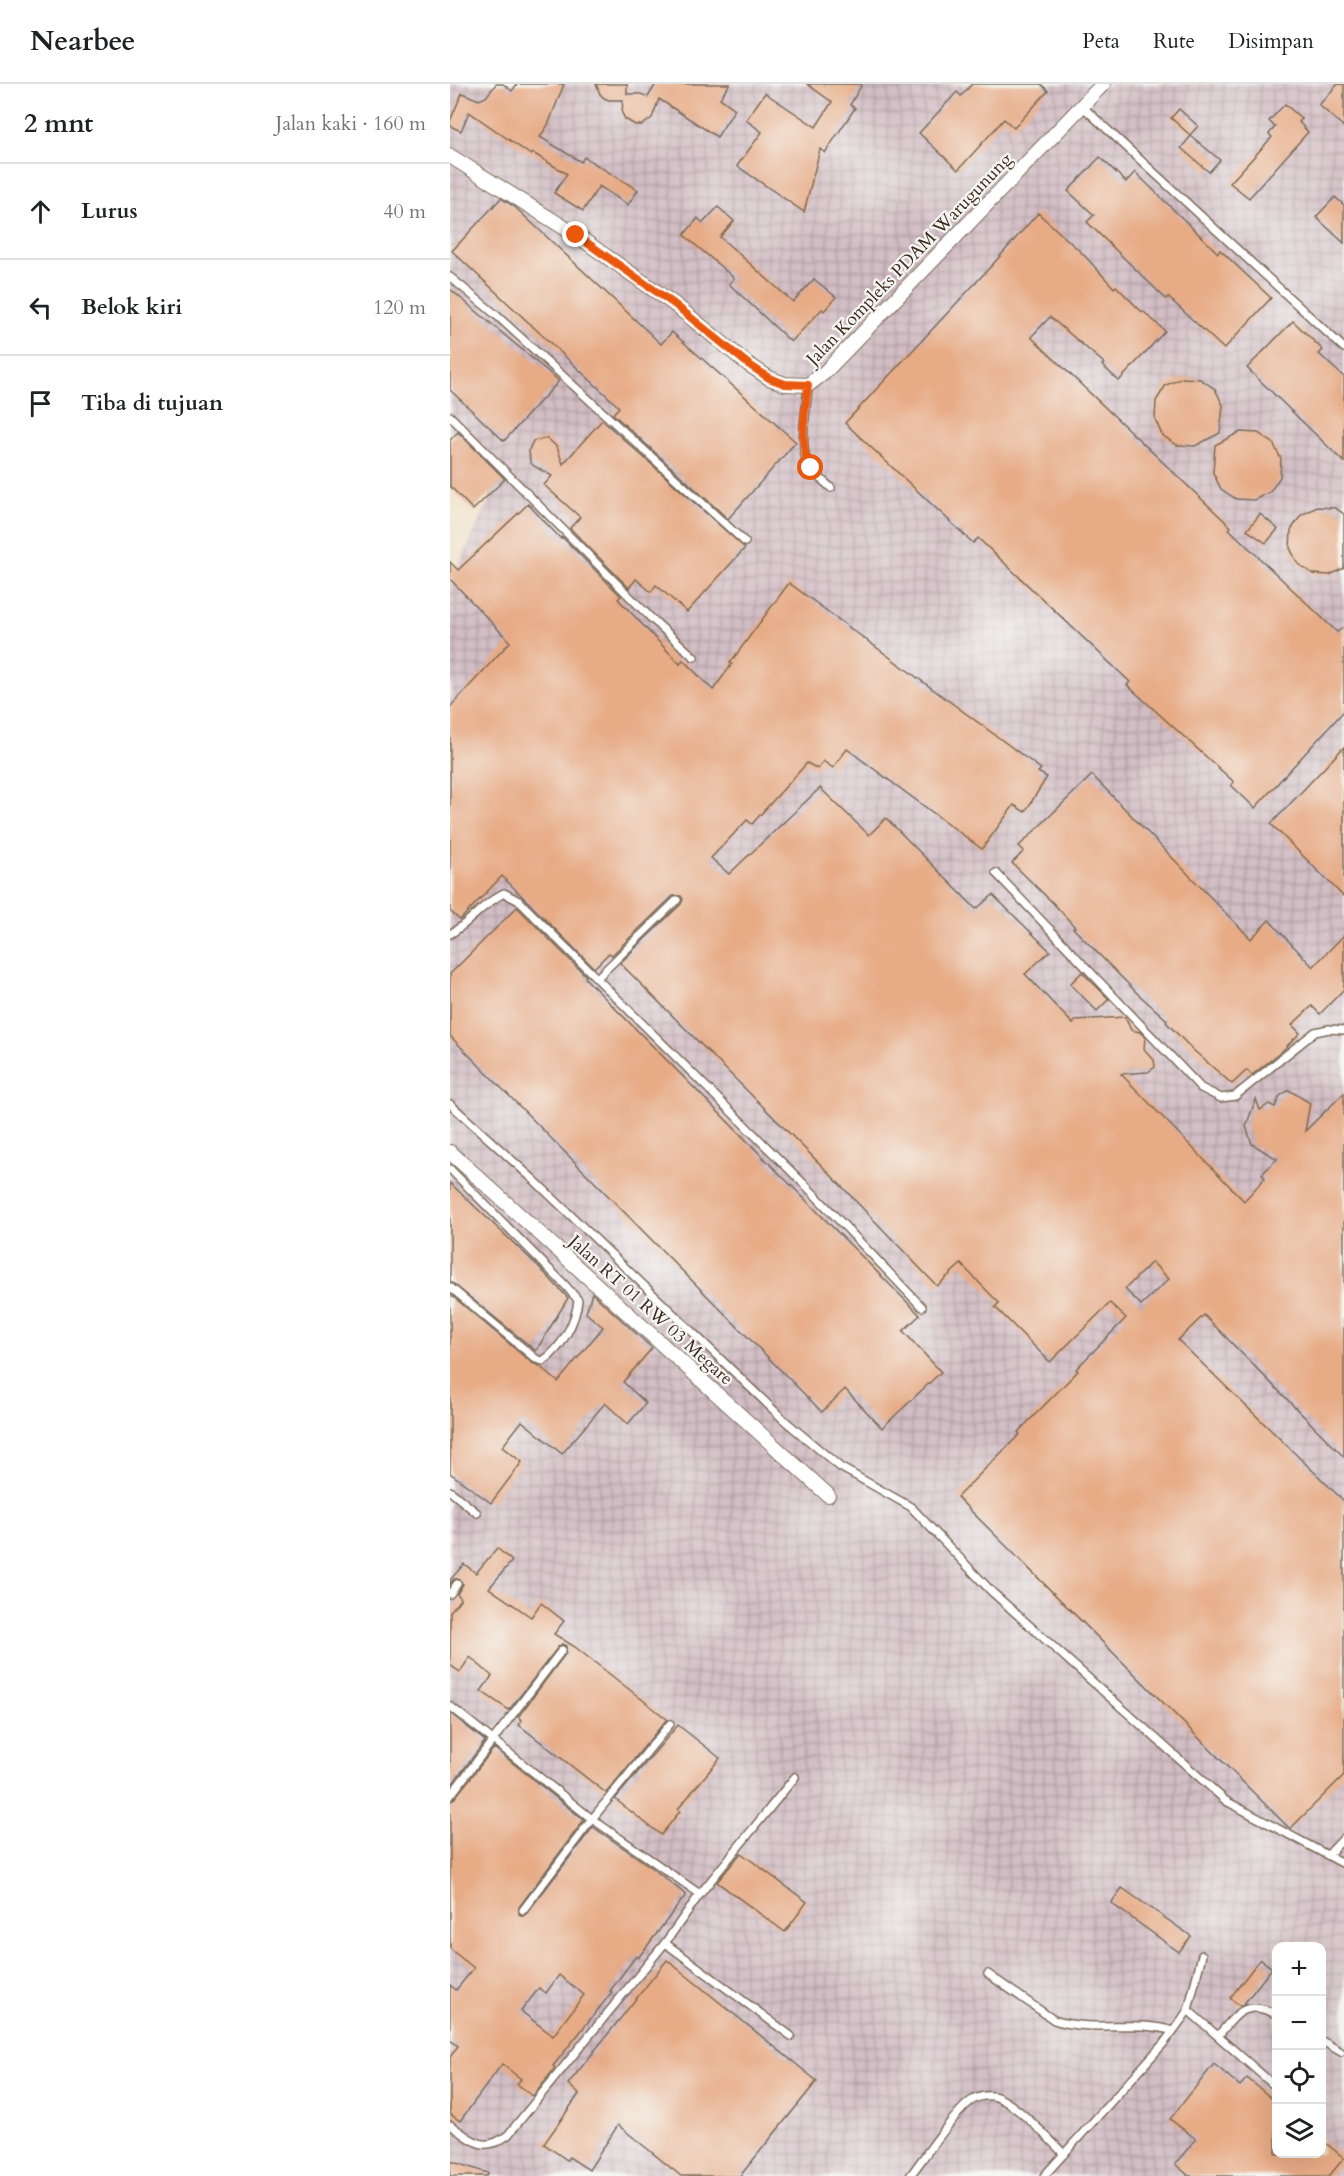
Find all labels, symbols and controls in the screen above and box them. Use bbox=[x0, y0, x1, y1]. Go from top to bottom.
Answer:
text: Nearbee bbox=[30, 22, 135, 60]
text: Peta bbox=[1082, 27, 1120, 56]
text: Rute bbox=[1153, 27, 1195, 56]
text: Disimpan bbox=[1228, 27, 1314, 56]
text: 2 mnt bbox=[24, 106, 93, 141]
text: Jalan kaki · 160 m bbox=[276, 110, 426, 137]
street label: Jalan Kompleks PDAM Warugunung bbox=[799, 147, 1019, 373]
icon: ahead bbox=[24, 195, 57, 228]
text: Lurus bbox=[81, 196, 138, 226]
text: 40 m bbox=[383, 198, 426, 225]
route end bbox=[562, 221, 588, 247]
icon: left bbox=[24, 291, 57, 324]
text: Belok kiri bbox=[81, 292, 182, 322]
text: 120 m bbox=[373, 294, 426, 321]
icon: arrive bbox=[24, 387, 57, 420]
text: Tiba di tujuan bbox=[81, 388, 223, 418]
route start bbox=[797, 454, 823, 480]
street label: Jalan RT 01 RW 03 Megare bbox=[561, 1228, 738, 1391]
map controls bbox=[1272, 1942, 1326, 2158]
button: + bbox=[1272, 1942, 1326, 1996]
button: − bbox=[1272, 1996, 1326, 2050]
button: locate bbox=[1272, 2050, 1326, 2104]
button: layers bbox=[1272, 2104, 1326, 2158]

